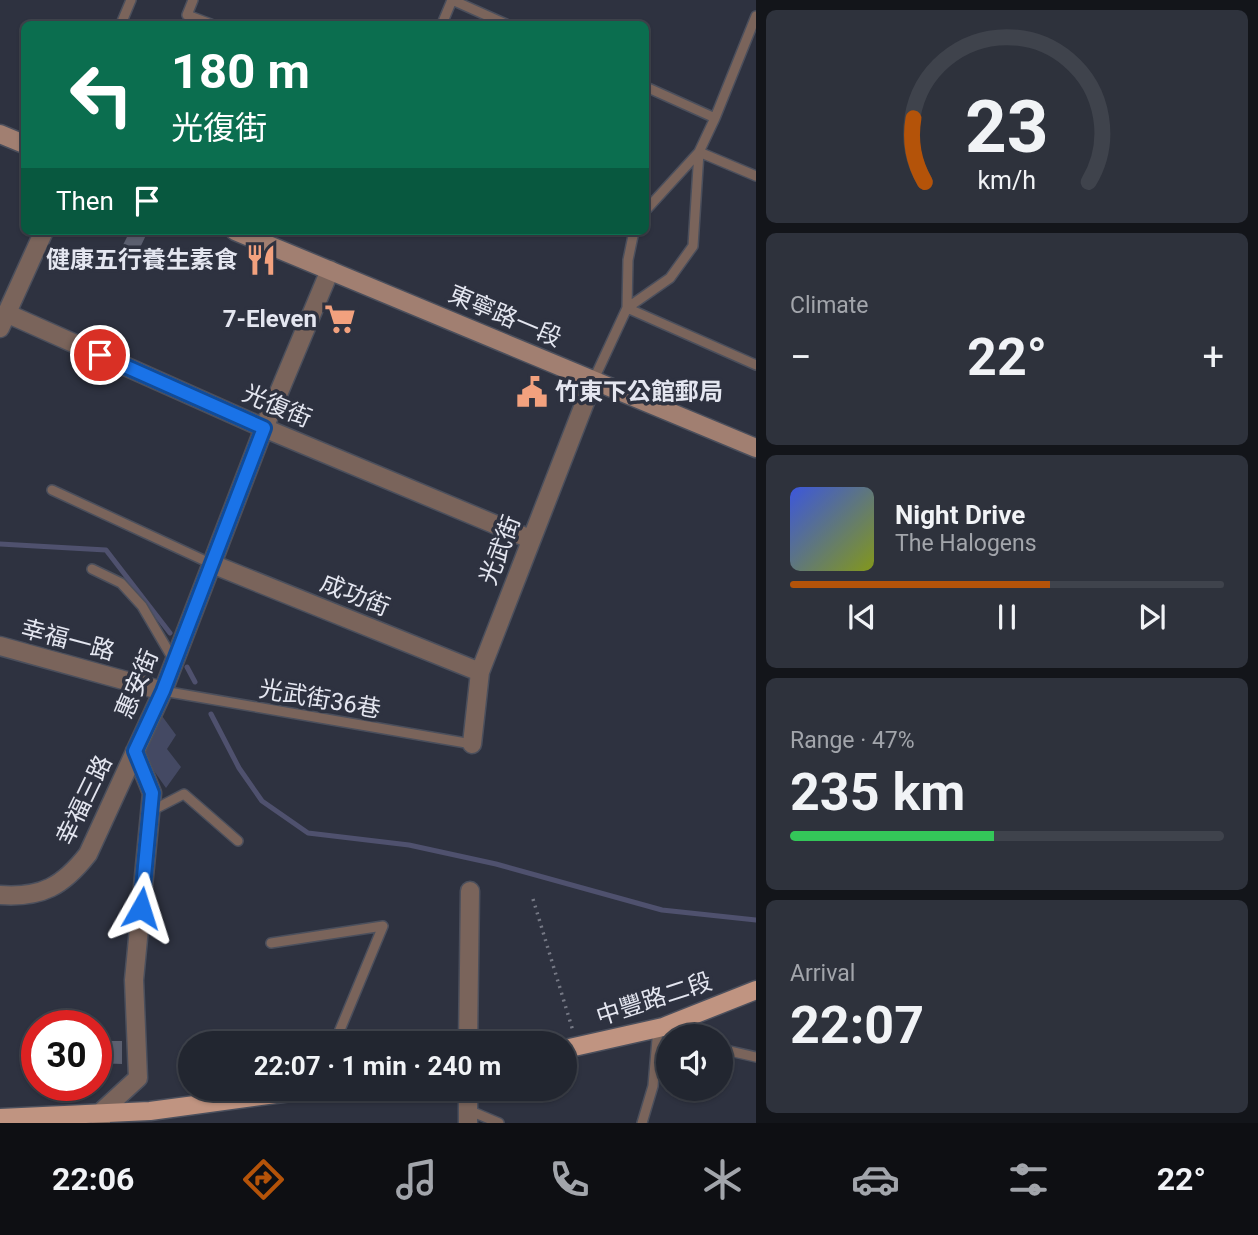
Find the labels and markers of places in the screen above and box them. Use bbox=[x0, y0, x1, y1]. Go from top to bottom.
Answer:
restaurant icon: 健康五行養生素食 bbox=[244, 243, 278, 277]
place label: 健康五行養生素食 bbox=[46, 246, 238, 274]
supermarket icon: 7-Eleven bbox=[323, 302, 357, 336]
place label: 7-Eleven bbox=[223, 305, 317, 333]
pin bbox=[70, 325, 130, 385]
public building icon: 竹東下公館郵局 bbox=[515, 375, 549, 409]
place label: 竹東下公館郵局 bbox=[555, 378, 723, 406]

